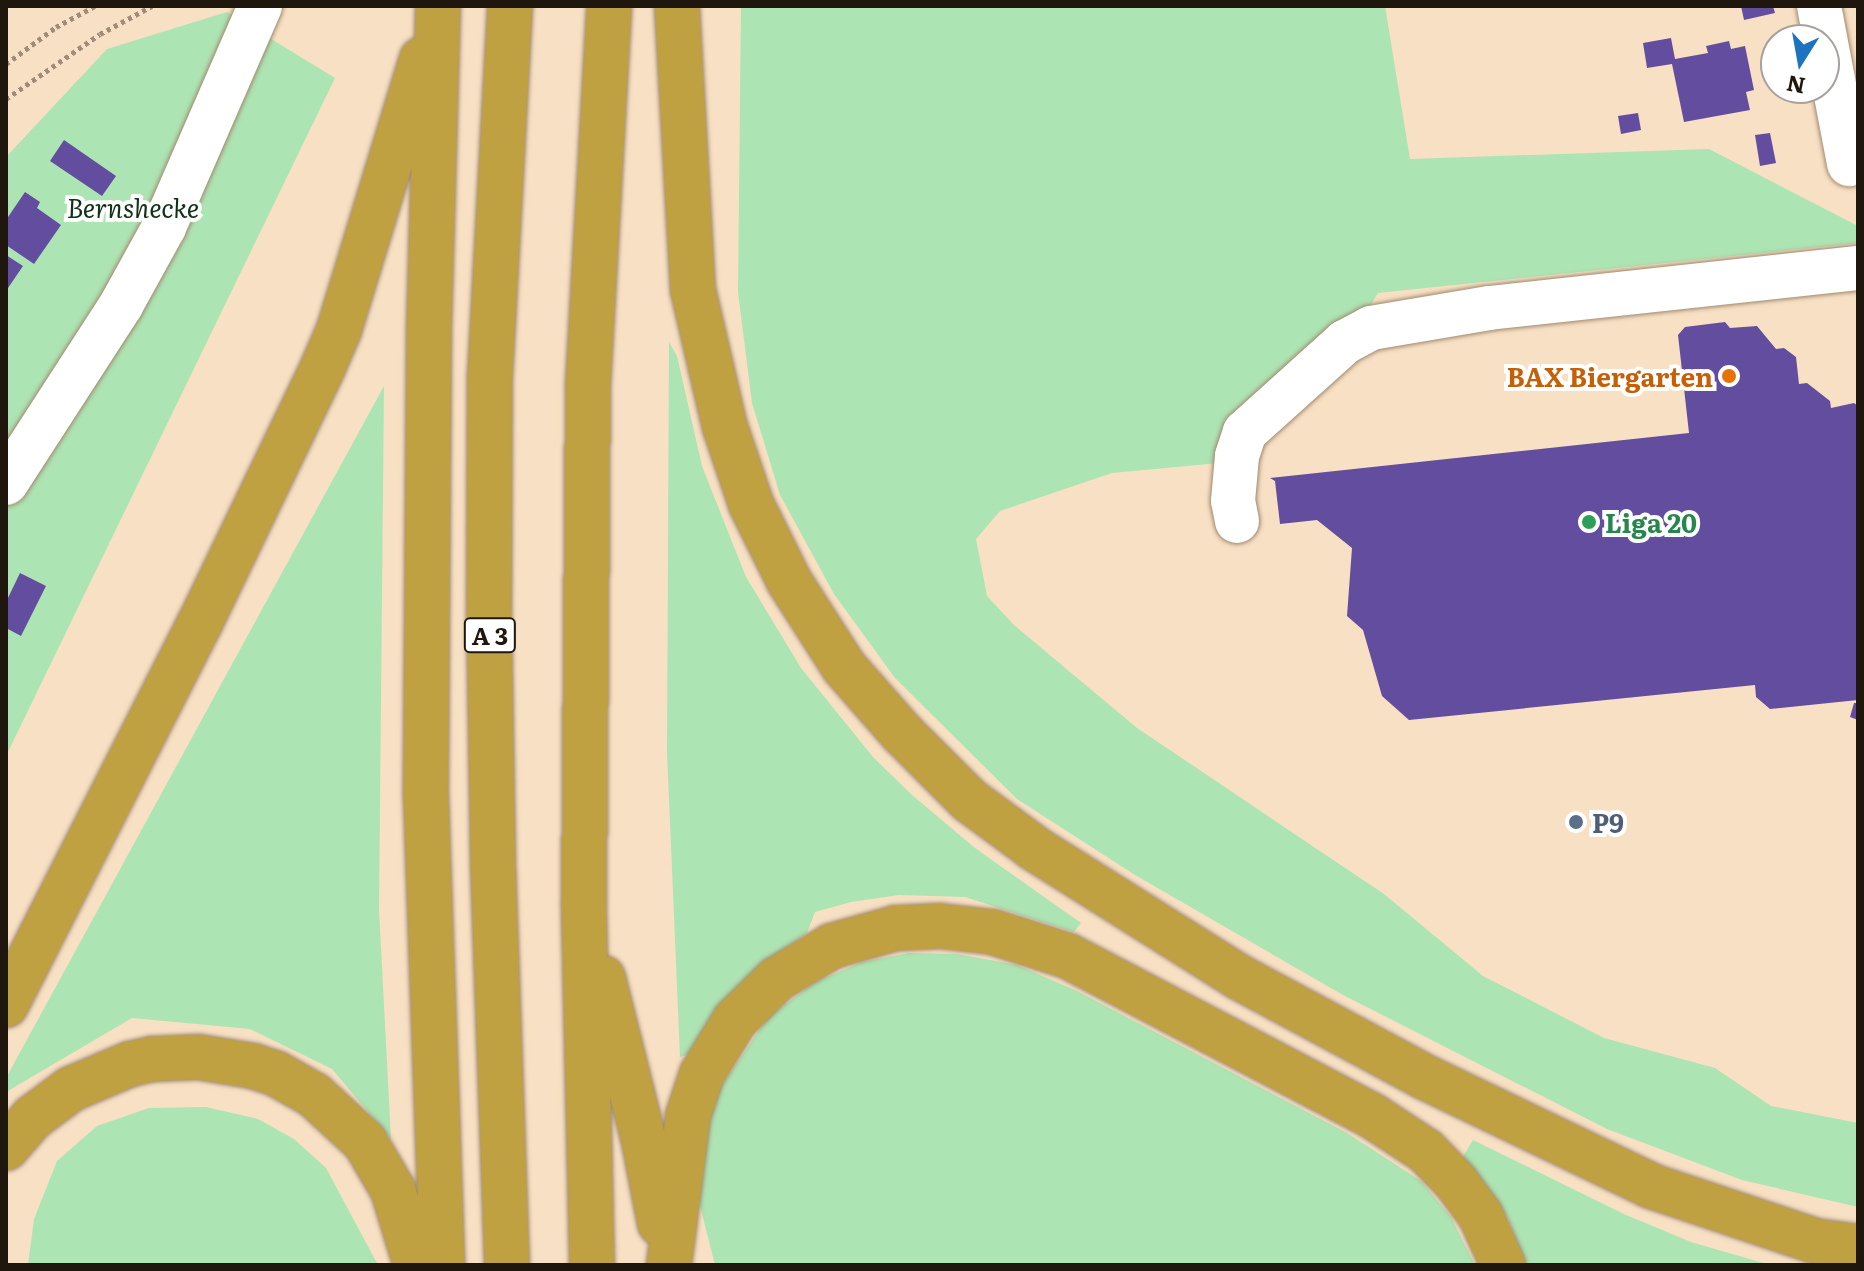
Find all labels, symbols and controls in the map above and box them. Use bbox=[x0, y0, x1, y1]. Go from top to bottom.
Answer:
north arrow bbox=[1760, 24, 1840, 104]
text: N bbox=[1783, 68, 1808, 104]
park label: Bernshecke bbox=[67, 191, 199, 223]
place label: BAX Biergarten bbox=[1507, 360, 1713, 392]
marker: BAX Biergarten bbox=[1720, 367, 1738, 385]
place label: Liga 20 bbox=[1605, 506, 1697, 538]
marker: Liga 20 bbox=[1580, 513, 1598, 531]
road number: A 3 bbox=[462, 615, 518, 655]
place label: P9 bbox=[1592, 806, 1624, 838]
marker: P9 bbox=[1567, 813, 1585, 831]

